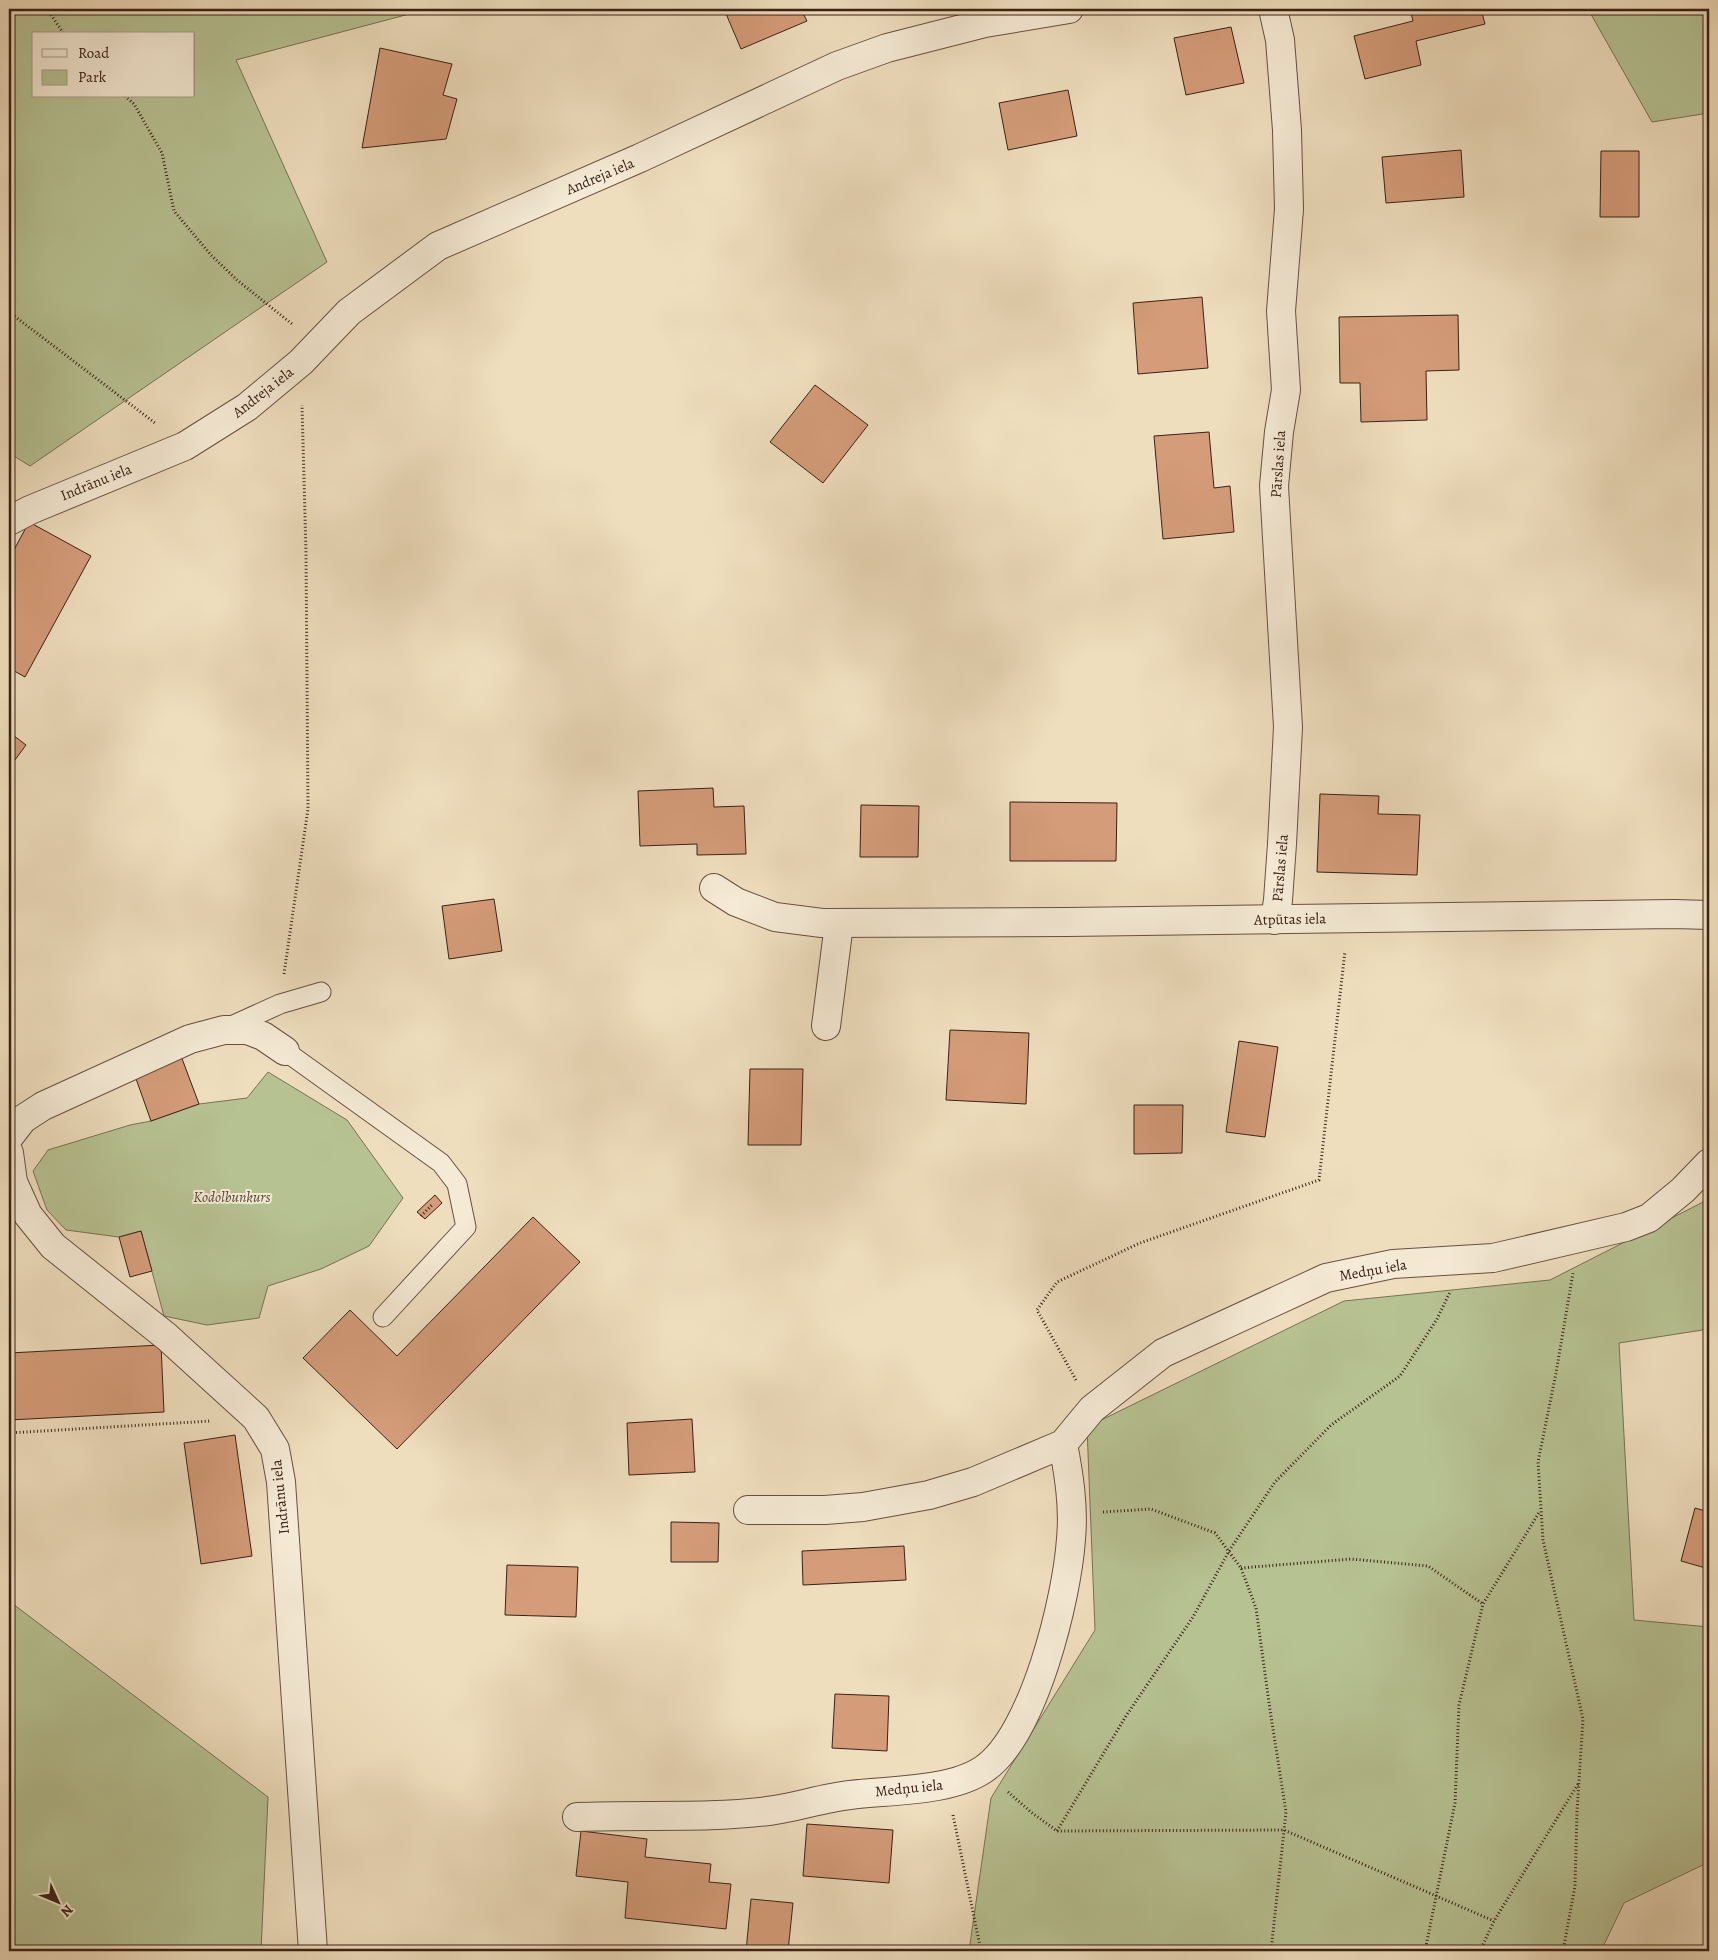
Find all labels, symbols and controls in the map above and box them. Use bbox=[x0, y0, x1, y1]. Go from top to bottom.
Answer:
legend bbox=[32, 32, 195, 98]
text: Road bbox=[78, 43, 110, 63]
text: Park bbox=[78, 67, 107, 87]
street label: Andreja iela bbox=[562, 153, 637, 200]
street label: Andreja iela bbox=[228, 362, 298, 423]
street label: Pārslas iela bbox=[1266, 429, 1290, 499]
street label: Indrānu iela bbox=[57, 459, 135, 505]
street label: Pārslas iela bbox=[1267, 833, 1293, 903]
street label: Atpūtas iela bbox=[1253, 908, 1326, 930]
park label: Kodolbunkurs bbox=[193, 1187, 271, 1207]
street label: Medņu iela bbox=[1338, 1254, 1408, 1286]
street label: Indrānu iela bbox=[266, 1459, 294, 1535]
street label: Medņu iela bbox=[874, 1774, 944, 1802]
north arrow bbox=[32, 1878, 82, 1928]
text: N bbox=[57, 1900, 77, 1921]

